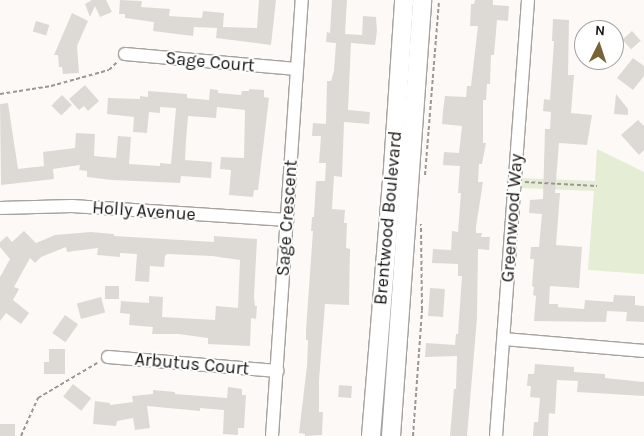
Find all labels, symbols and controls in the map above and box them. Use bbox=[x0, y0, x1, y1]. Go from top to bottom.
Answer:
north arrow bbox=[574, 20, 624, 70]
text: N bbox=[594, 22, 606, 39]
street label: Sage Court bbox=[164, 47, 256, 77]
street label: Brentwood Boulevard bbox=[370, 130, 406, 306]
street label: Greenwood Way bbox=[497, 153, 527, 283]
street label: Sage Crescent bbox=[272, 159, 302, 277]
street label: Holly Avenue bbox=[91, 197, 197, 225]
street label: Arbutus Court bbox=[134, 348, 250, 380]

